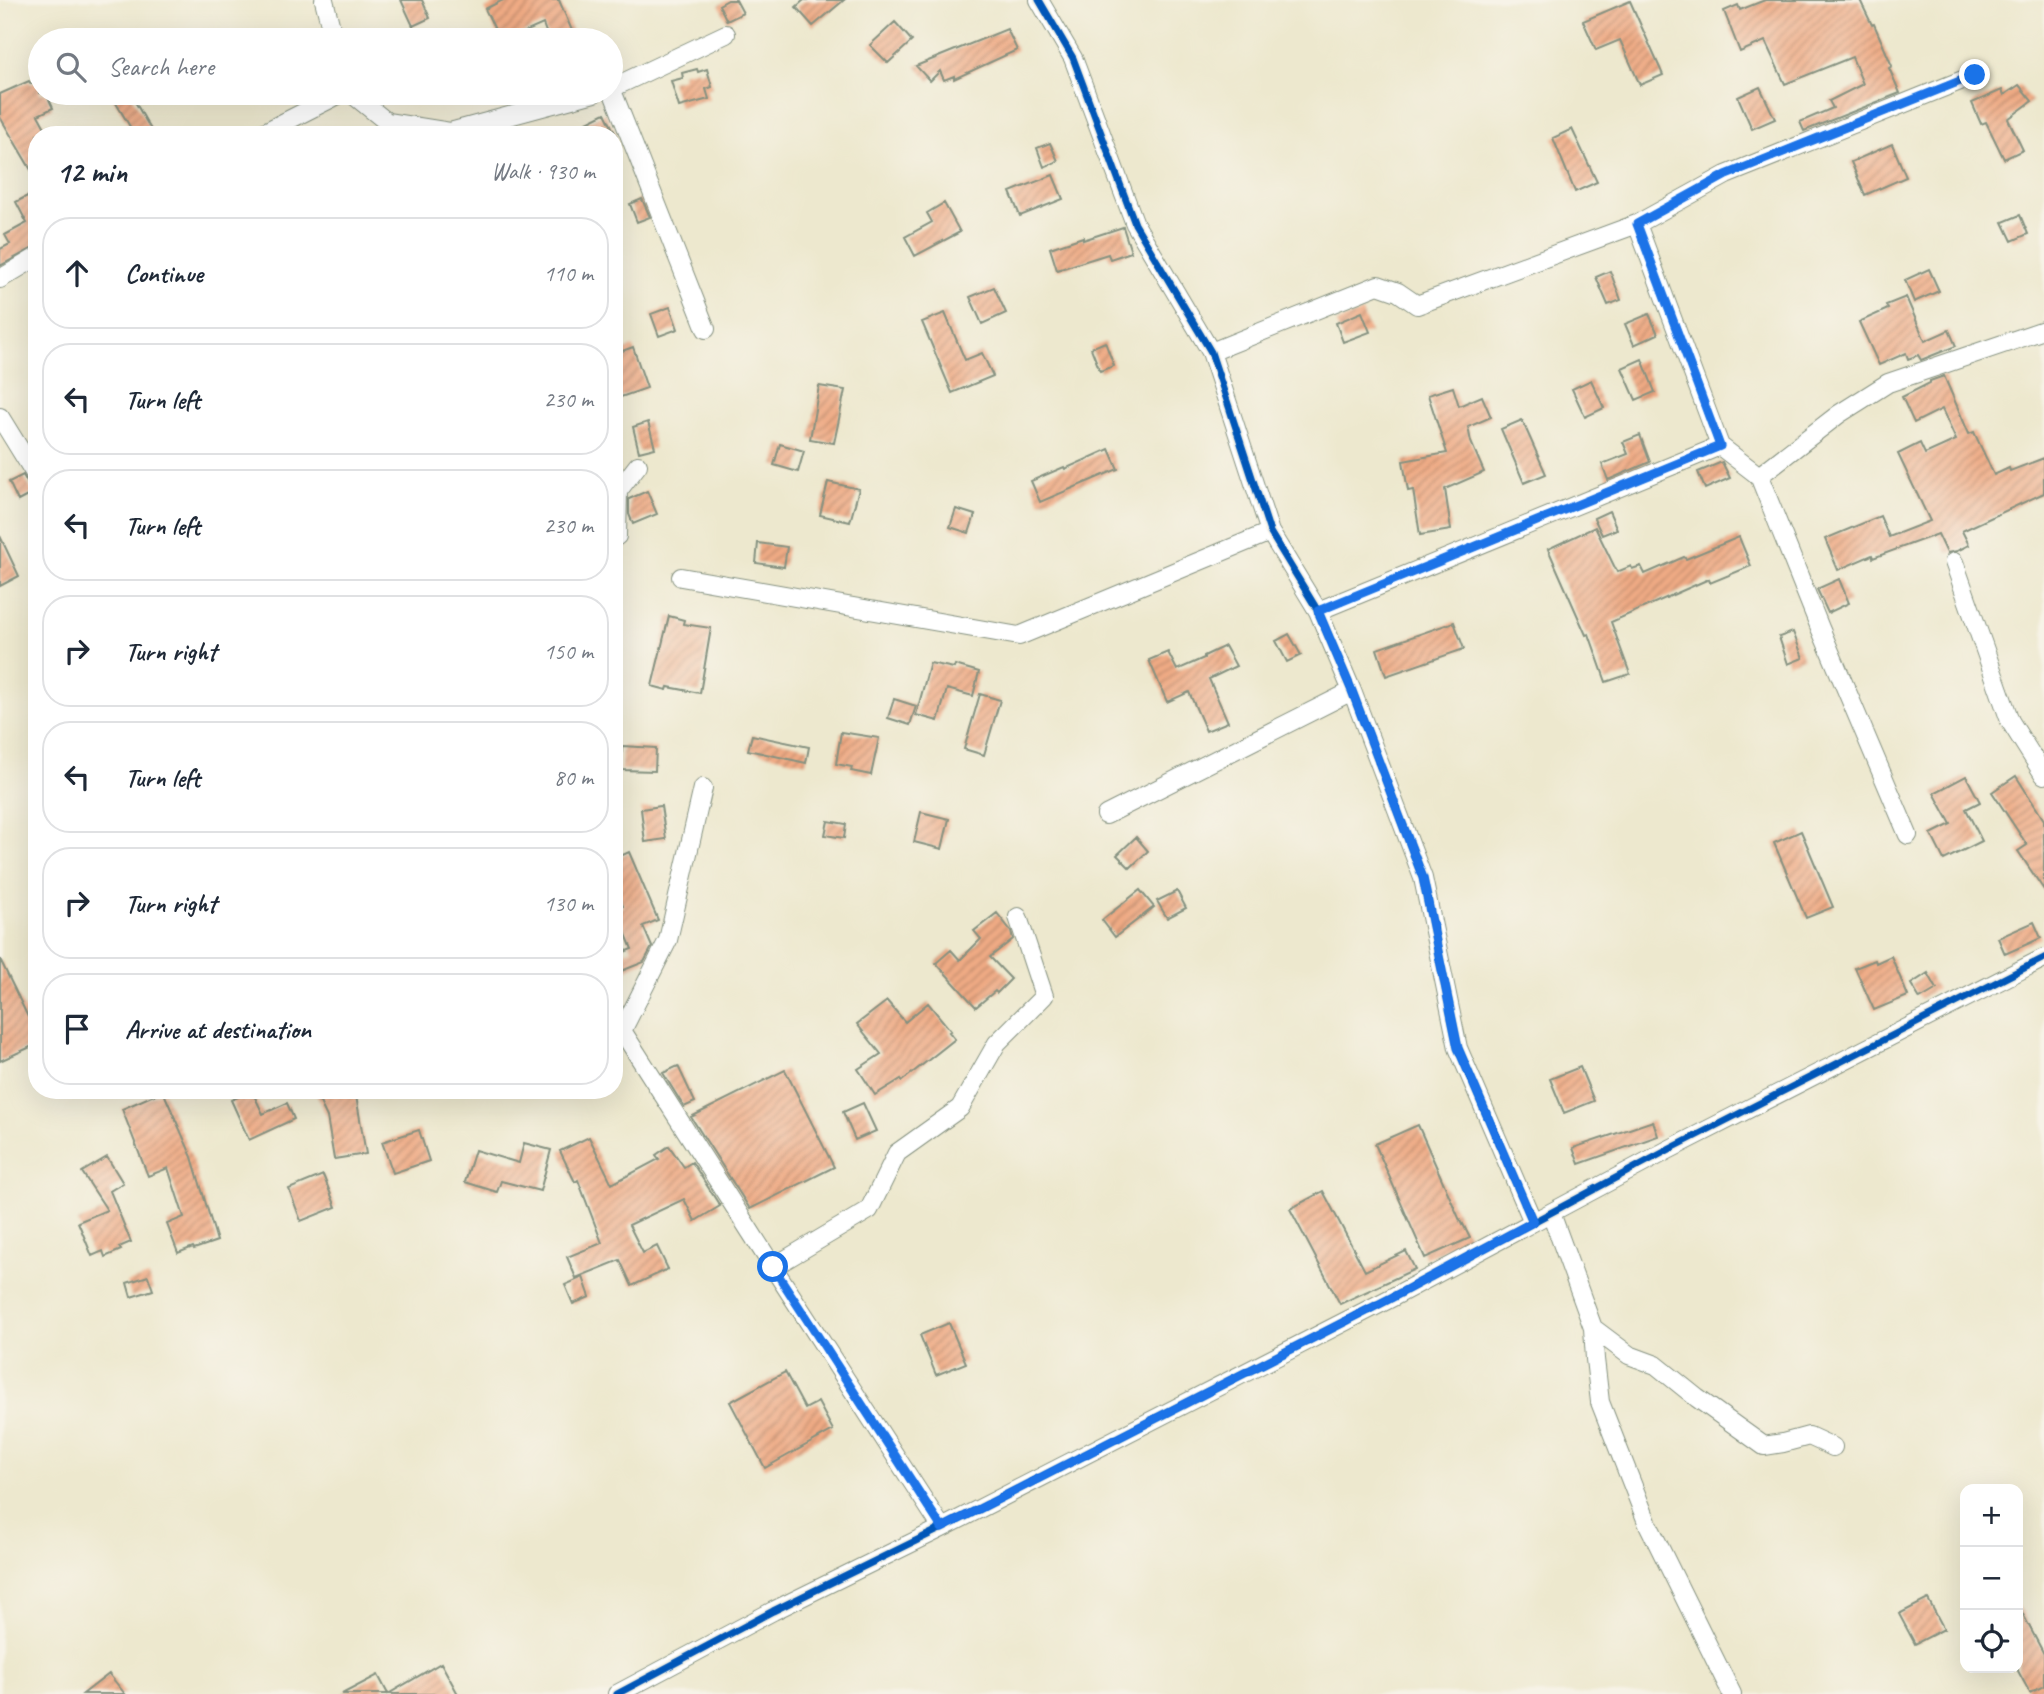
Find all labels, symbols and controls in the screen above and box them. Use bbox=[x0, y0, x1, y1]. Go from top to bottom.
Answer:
search box bbox=[28, 28, 623, 105]
icon: search bbox=[52, 48, 90, 86]
text: Search here bbox=[108, 50, 214, 83]
route end bbox=[1959, 59, 1990, 90]
text: 12 min bbox=[56, 153, 127, 191]
text: Walk · 930 m bbox=[491, 157, 595, 186]
icon: ahead bbox=[58, 254, 96, 292]
text: Continue bbox=[125, 257, 203, 290]
text: 110 m bbox=[544, 259, 593, 288]
icon: left bbox=[58, 380, 96, 418]
text: Turn left bbox=[125, 383, 200, 416]
text: 230 m bbox=[544, 385, 593, 414]
icon: left bbox=[58, 506, 96, 544]
text: Turn left bbox=[125, 509, 200, 542]
text: 230 m bbox=[544, 511, 593, 540]
icon: right bbox=[58, 632, 96, 670]
text: Turn right bbox=[125, 635, 216, 668]
text: 150 m bbox=[544, 637, 593, 666]
icon: left bbox=[58, 758, 96, 796]
text: Turn left bbox=[125, 761, 200, 794]
text: 80 m bbox=[554, 763, 593, 792]
icon: right bbox=[58, 884, 96, 922]
text: Turn right bbox=[125, 887, 216, 920]
text: 130 m bbox=[544, 889, 593, 918]
icon: arrive bbox=[58, 1010, 96, 1048]
text: Arrive at destination bbox=[125, 1013, 311, 1046]
route start bbox=[757, 1251, 788, 1282]
map controls bbox=[1960, 1484, 2023, 1673]
button: + bbox=[1960, 1484, 2023, 1547]
button: − bbox=[1960, 1547, 2023, 1610]
button: locate bbox=[1960, 1610, 2023, 1673]

